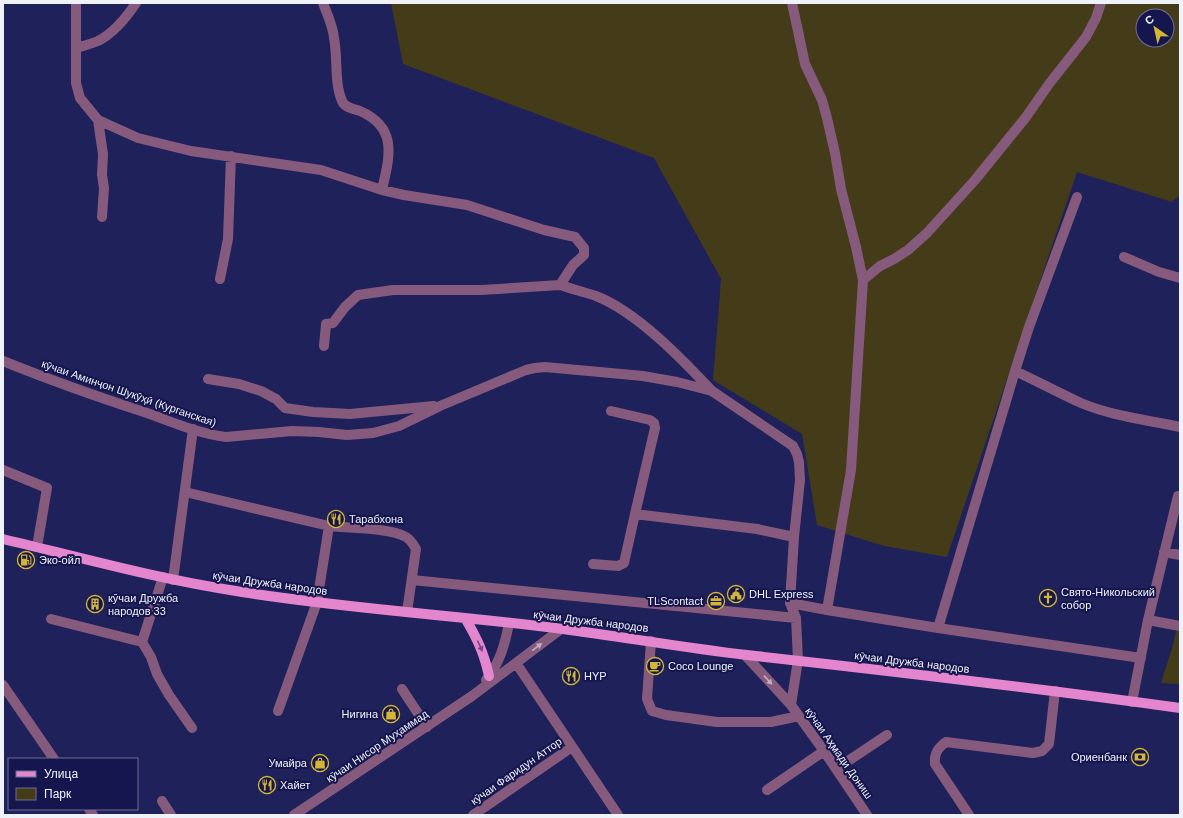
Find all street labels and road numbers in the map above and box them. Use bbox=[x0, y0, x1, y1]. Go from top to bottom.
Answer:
street label: кӯчаи Аминҷон Шукӯҳӣ (Курганская) bbox=[40, 357, 218, 429]
street label: кӯчаи Дружба народов bbox=[212, 569, 328, 597]
street label: кӯчаи Дружба народов bbox=[533, 608, 649, 634]
street label: кӯчаи Дружба народов bbox=[854, 649, 970, 675]
street label: кӯчаи Аҳмади Дониш bbox=[803, 705, 875, 801]
street label: кӯчаи Нисор Муҳаммад bbox=[324, 707, 431, 785]
street label: кӯчаи Фаридун Аттор bbox=[468, 735, 564, 807]

